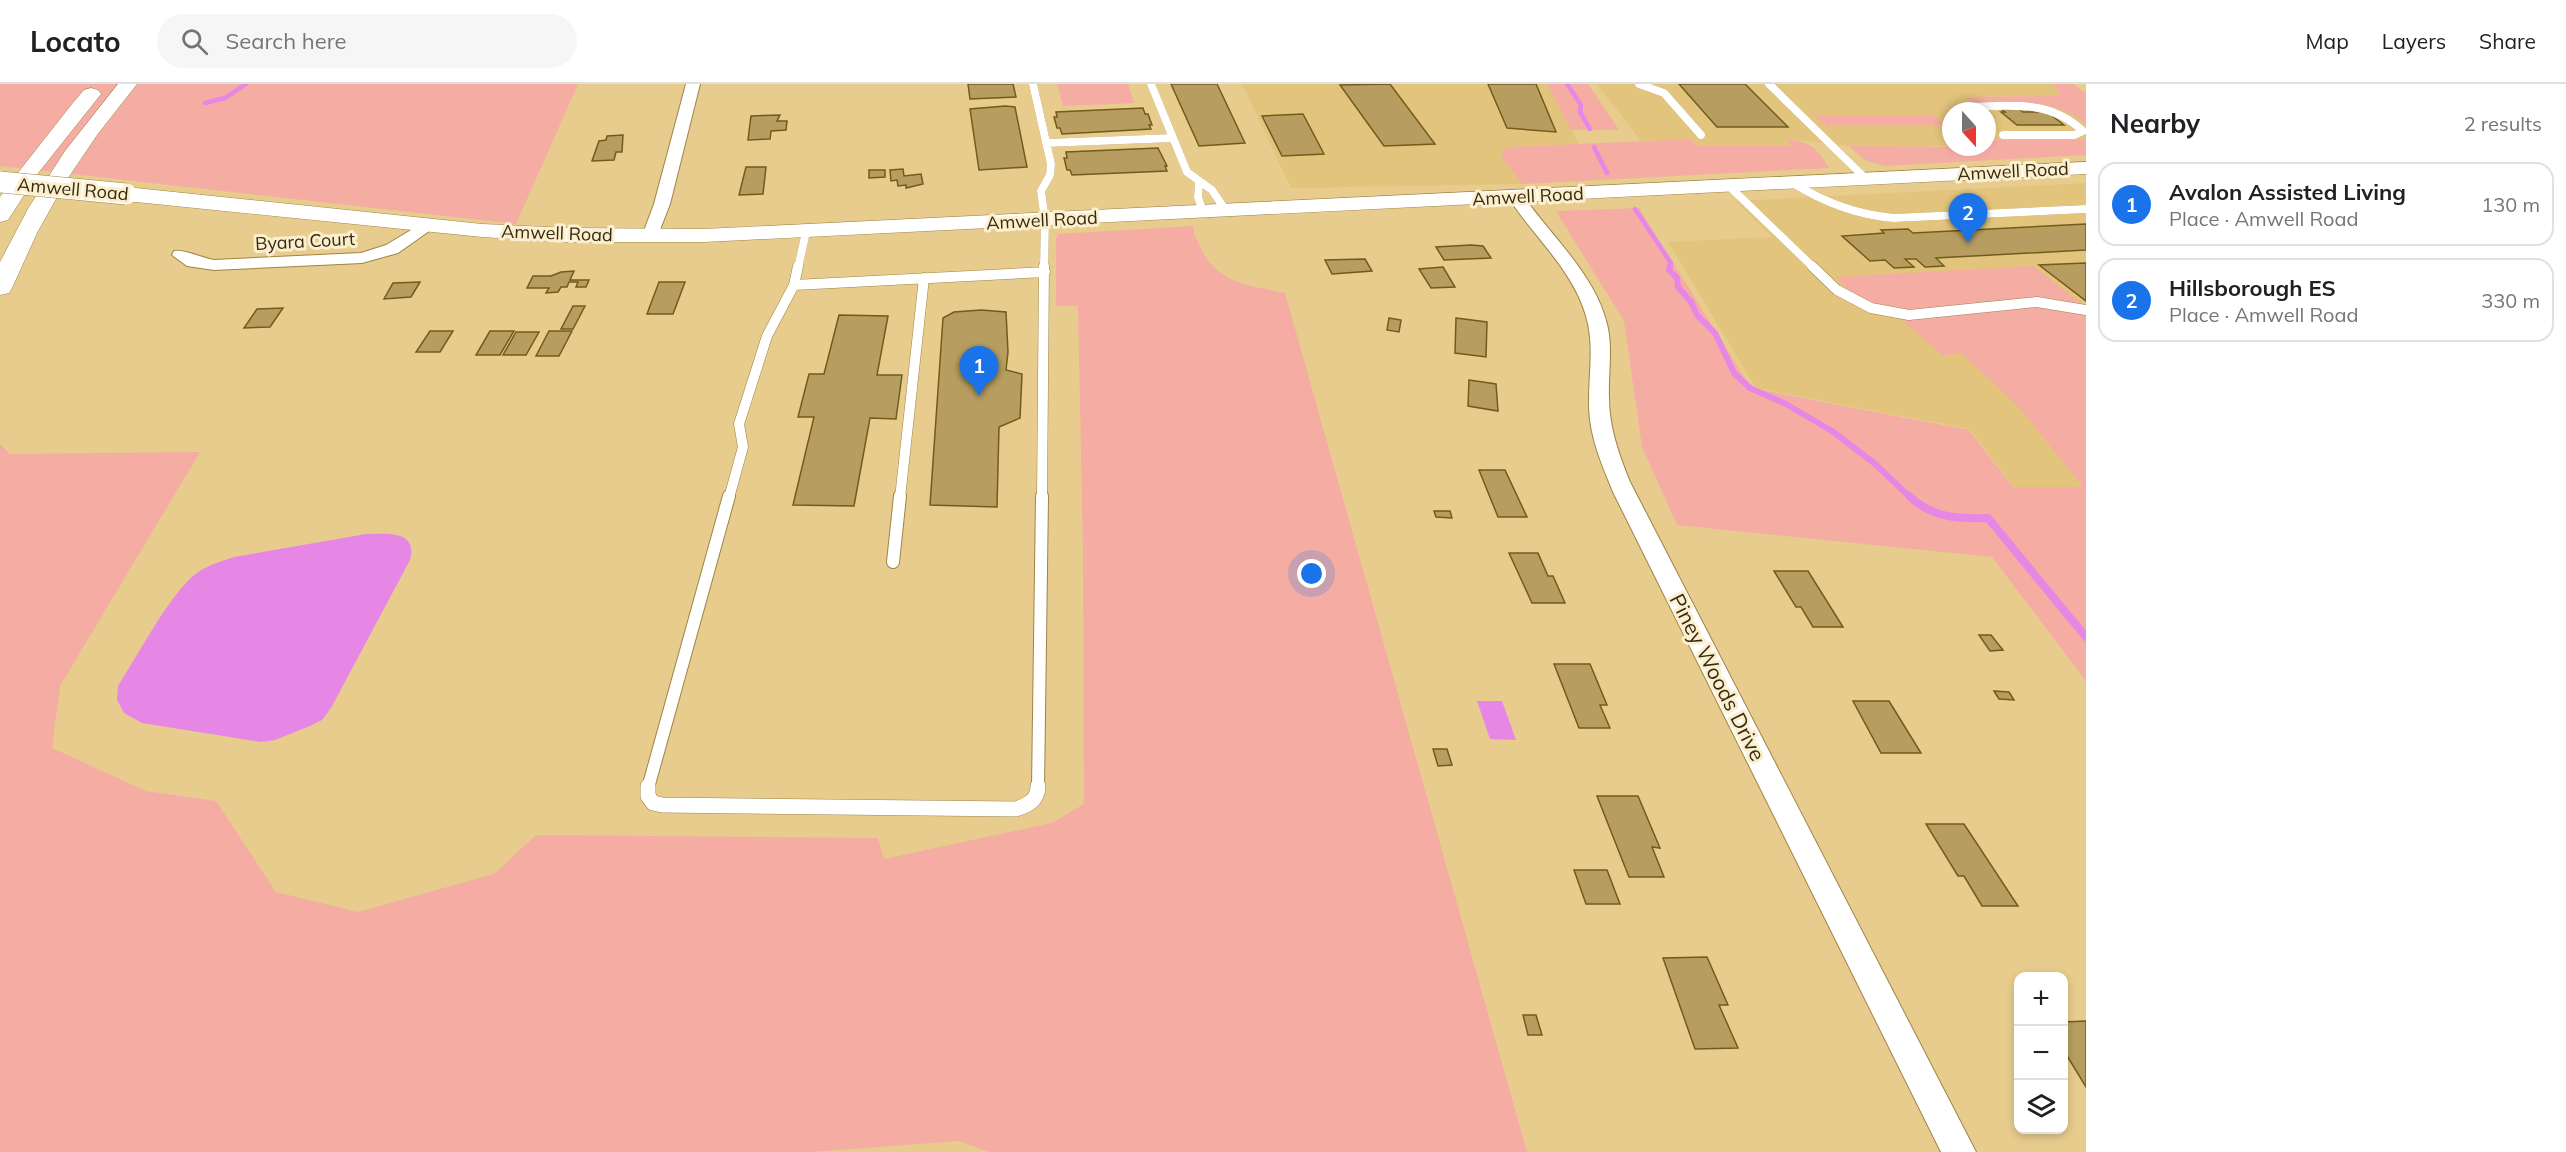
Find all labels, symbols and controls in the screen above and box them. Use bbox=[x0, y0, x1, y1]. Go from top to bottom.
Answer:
search box bbox=[157, 14, 577, 68]
text: Locato bbox=[30, 24, 121, 59]
icon: search bbox=[178, 25, 211, 58]
text: Search here bbox=[226, 27, 346, 55]
text: Map bbox=[2306, 28, 2349, 54]
text: Layers bbox=[2382, 28, 2446, 54]
text: Share bbox=[2479, 28, 2536, 54]
north arrow bbox=[1942, 102, 1996, 156]
text: Nearby bbox=[2110, 107, 2200, 140]
text: 2 results bbox=[2464, 111, 2542, 136]
street label: Amwell Road bbox=[1957, 157, 2069, 185]
street label: Amwell Road bbox=[16, 173, 130, 205]
text: Avalon Assisted Living bbox=[2169, 178, 2406, 206]
street label: Amwell Road bbox=[1472, 182, 1584, 210]
text: 1 bbox=[2126, 192, 2138, 217]
text: 130 m bbox=[2481, 192, 2540, 217]
pin: 2 bbox=[1948, 194, 1988, 243]
street label: Amwell Road bbox=[986, 206, 1098, 234]
text: Place · Amwell Road bbox=[2169, 206, 2358, 231]
street label: Amwell Road bbox=[501, 220, 613, 246]
street label: Byara Court bbox=[254, 227, 356, 255]
text: Hillsborough ES bbox=[2169, 274, 2336, 302]
text: 2 bbox=[2126, 288, 2138, 313]
text: 330 m bbox=[2481, 288, 2540, 313]
text: Place · Amwell Road bbox=[2169, 302, 2358, 327]
pin: 1 bbox=[960, 346, 998, 396]
your location bbox=[1297, 559, 1326, 588]
street label: Piney Woods Drive bbox=[1665, 589, 1771, 765]
map controls bbox=[2014, 972, 2068, 1134]
button: + bbox=[2014, 972, 2068, 1026]
button: − bbox=[2014, 1026, 2068, 1080]
button: layers bbox=[2014, 1080, 2068, 1134]

